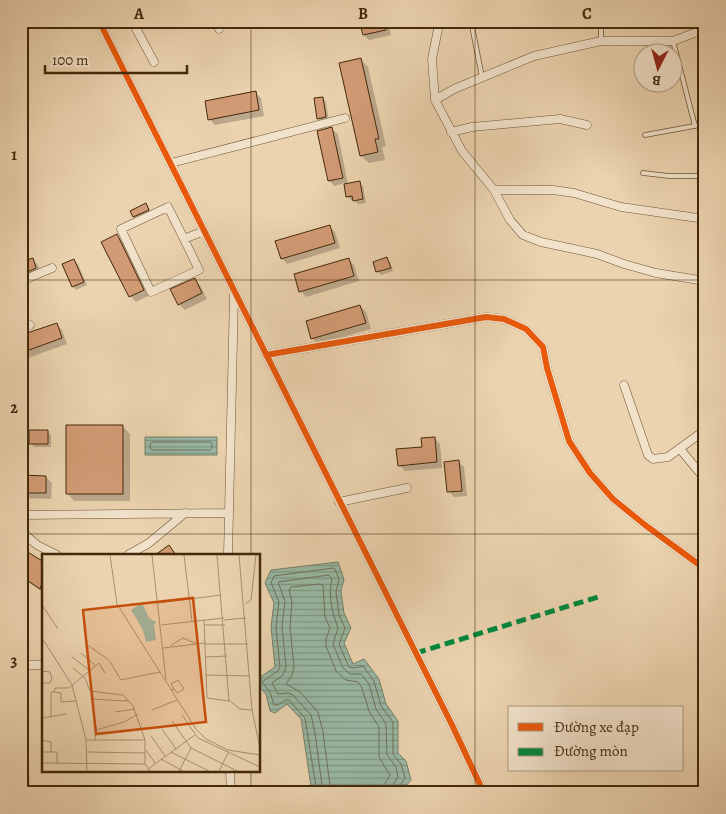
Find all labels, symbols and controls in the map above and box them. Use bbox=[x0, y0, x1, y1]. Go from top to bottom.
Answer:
text: A bbox=[133, 3, 145, 25]
text: B bbox=[358, 3, 368, 25]
text: C bbox=[582, 3, 592, 25]
scale bar bbox=[45, 42, 188, 74]
north arrow bbox=[634, 42, 684, 92]
text: 100 m bbox=[52, 50, 89, 70]
text: B bbox=[651, 71, 662, 90]
text: 1 bbox=[11, 144, 17, 166]
text: 2 bbox=[10, 397, 18, 419]
inset map bbox=[42, 554, 260, 772]
text: 3 bbox=[11, 650, 18, 672]
legend bbox=[508, 706, 684, 772]
text: Đường xe đạp bbox=[554, 717, 639, 737]
text: Đường mòn bbox=[554, 741, 628, 761]

